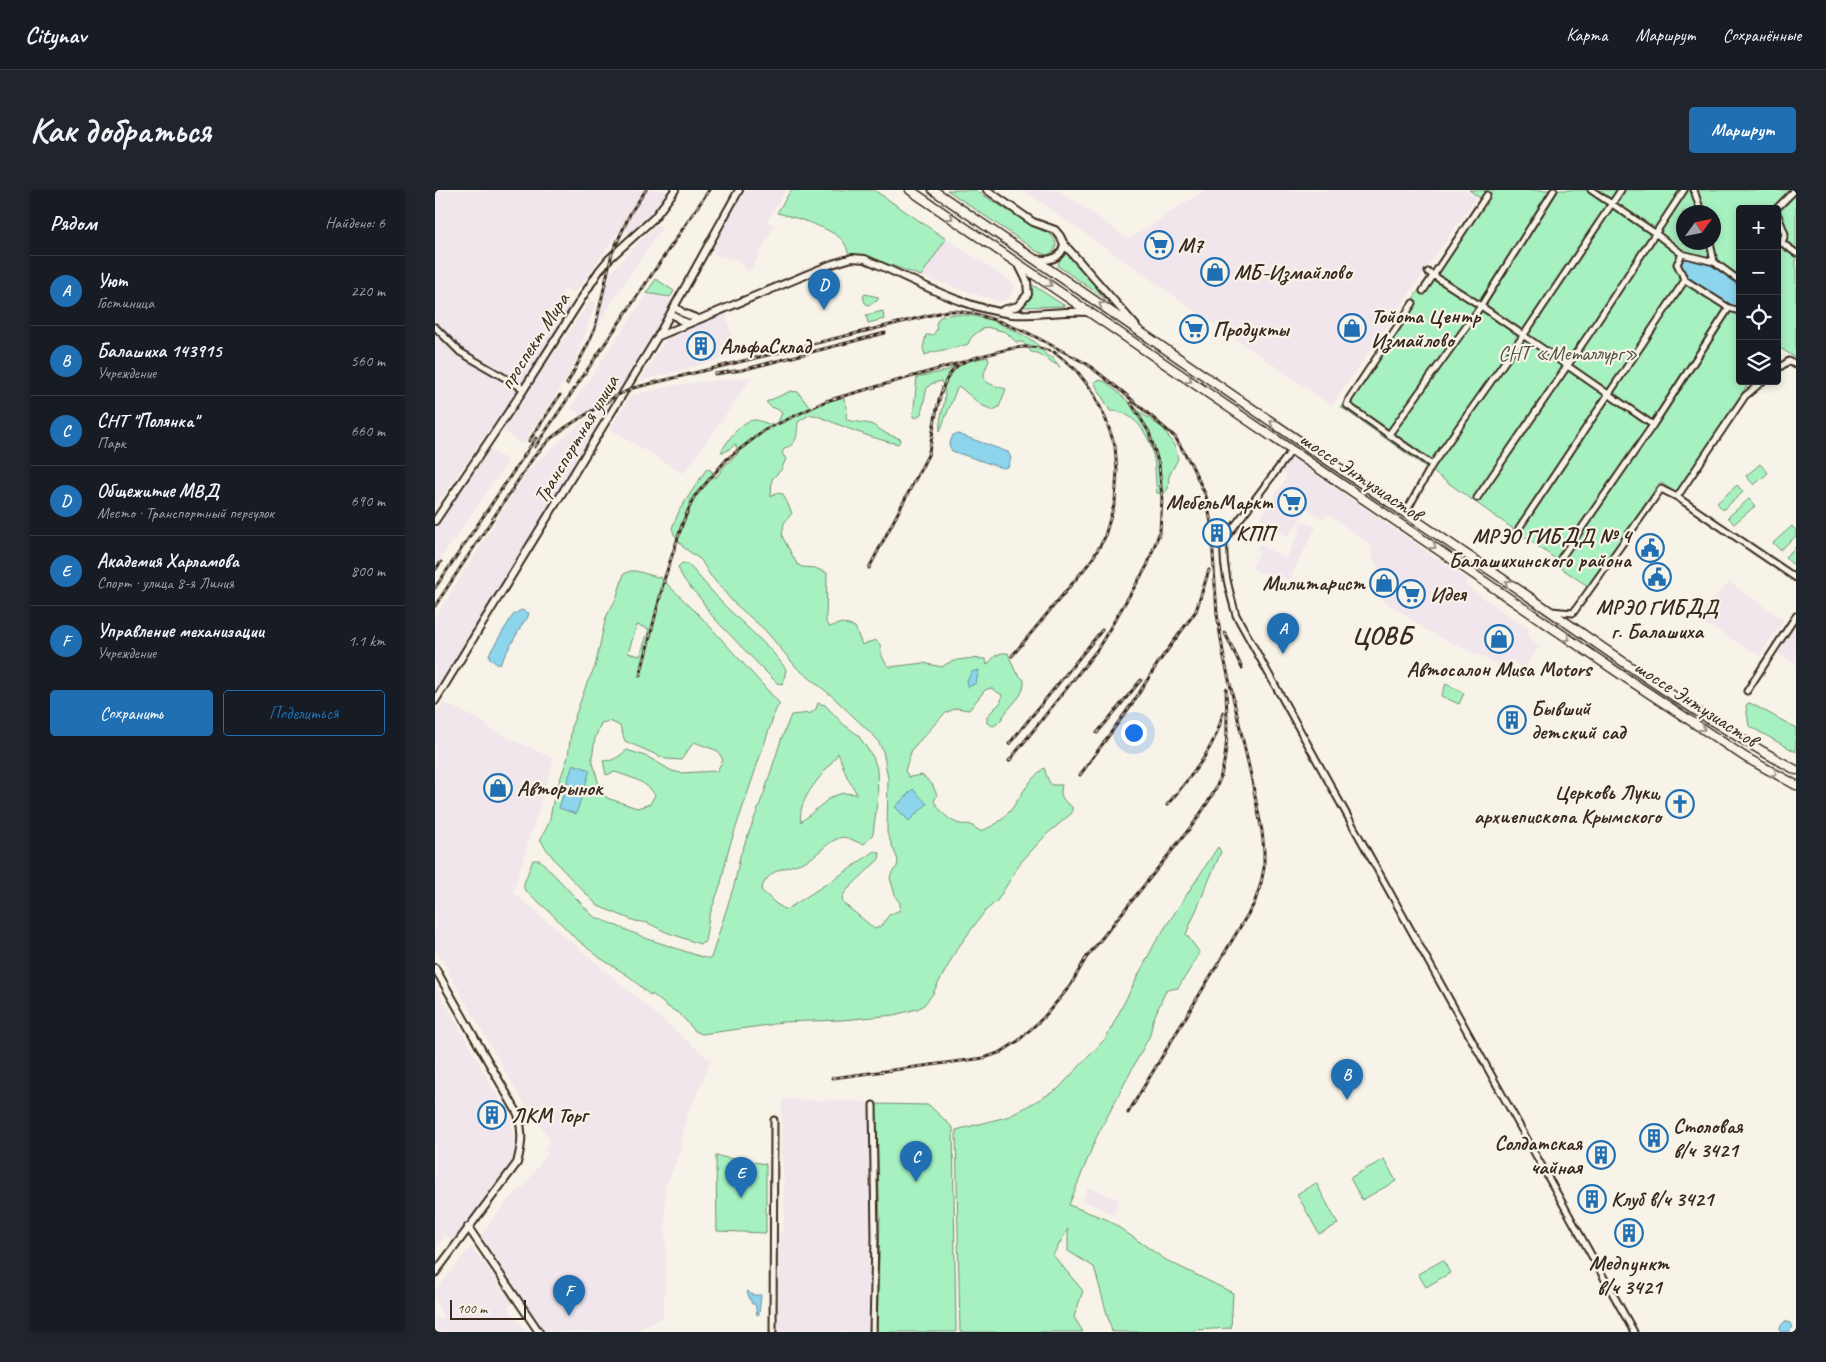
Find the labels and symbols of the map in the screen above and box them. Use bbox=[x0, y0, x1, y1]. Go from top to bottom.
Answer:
north arrow bbox=[1676, 205, 1721, 250]
one-way arrow bbox=[945, 211, 954, 220]
supermarket icon: М7 bbox=[1144, 230, 1174, 260]
place label: М7 bbox=[1178, 232, 1205, 258]
shop icon: МБ-Измайлово bbox=[1200, 257, 1230, 287]
place label: МБ-Измайлово bbox=[1234, 259, 1354, 286]
pin: D bbox=[808, 269, 840, 310]
one-way arrow bbox=[1044, 278, 1053, 287]
street label: проспект Мира bbox=[493, 286, 576, 394]
one-way arrow bbox=[1098, 302, 1108, 311]
place label: Тойота Центр Измайлово bbox=[1371, 303, 1482, 354]
shop icon: Тойота Центр Измайлово bbox=[1337, 313, 1367, 343]
supermarket icon: Продукты bbox=[1179, 314, 1209, 344]
place label: Продукты bbox=[1213, 316, 1291, 343]
building icon: АльфаСклад bbox=[686, 331, 716, 361]
place label: АльфаСклад bbox=[720, 333, 813, 359]
park label: СНТ «Металлург» bbox=[1498, 340, 1638, 366]
street label: Транспортная улица bbox=[528, 369, 625, 508]
one-way arrow bbox=[1183, 374, 1193, 383]
one-way arrow bbox=[1269, 420, 1279, 429]
street label: шоссе Энтузиастов bbox=[1295, 426, 1431, 529]
supermarket icon: МебельМаркт bbox=[1277, 487, 1307, 517]
place label: МебельМаркт bbox=[1166, 489, 1274, 515]
building icon: КПП bbox=[1202, 518, 1232, 548]
place label: КПП bbox=[1236, 520, 1279, 546]
place label: МРЭО ГИБДД № 4 Балашихинского района bbox=[1449, 523, 1634, 573]
public building icon: МРЭО ГИБДД № 4 Балашихинского района bbox=[1635, 533, 1665, 563]
one-way arrow bbox=[1428, 540, 1437, 550]
public building icon: МРЭО ГИБДД г. Балашиха bbox=[1642, 562, 1672, 592]
shop icon: Милитарист bbox=[1369, 568, 1399, 598]
place label: Милитарист bbox=[1263, 570, 1366, 596]
supermarket icon: Идея bbox=[1396, 579, 1426, 609]
one-way arrow bbox=[1505, 580, 1514, 589]
place label: Идея bbox=[1430, 581, 1467, 607]
place label: МРЭО ГИБДД г. Балашиха bbox=[1596, 594, 1720, 644]
pin: A bbox=[1267, 613, 1299, 654]
district label: ЦОВБ bbox=[1352, 619, 1416, 652]
shop icon: Автосалон Musa Motors bbox=[1484, 624, 1514, 654]
one-way arrow bbox=[1561, 632, 1571, 641]
street label: шоссе Энтузиастов bbox=[1629, 653, 1766, 755]
place label: Автосалон Musa Motors bbox=[1407, 656, 1594, 682]
place label: Бывший детский сад bbox=[1531, 695, 1628, 745]
building icon: Бывший детский сад bbox=[1497, 705, 1527, 735]
your location bbox=[1121, 720, 1147, 746]
one-way arrow bbox=[1697, 722, 1706, 732]
one-way arrow bbox=[1769, 767, 1778, 777]
shop icon: Авторынок bbox=[483, 773, 513, 803]
place label: Авторынок bbox=[517, 775, 604, 801]
place label: Церковь Луки, архиепископа Крымского bbox=[1474, 779, 1664, 829]
church icon: Церковь Луки, архиепископа Крымского bbox=[1665, 789, 1695, 819]
pin: B bbox=[1331, 1059, 1363, 1100]
building icon: ЛКМ Торг bbox=[477, 1100, 507, 1130]
place label: ЛКМ Торг bbox=[511, 1102, 591, 1128]
place label: Столовая в/ч 3421 bbox=[1673, 1113, 1744, 1163]
building icon: Столовая в/ч 3421 bbox=[1639, 1123, 1669, 1153]
place label: Солдатская чайная bbox=[1494, 1130, 1584, 1180]
building icon: Солдатская чайная bbox=[1586, 1140, 1616, 1170]
pin: C bbox=[900, 1141, 932, 1182]
pin: E bbox=[725, 1157, 757, 1198]
building icon: Клуб в/ч 3421 bbox=[1577, 1184, 1607, 1214]
place label: Клуб в/ч 3421 bbox=[1611, 1186, 1716, 1212]
building icon: Медпункт в/ч 3421 bbox=[1614, 1218, 1644, 1248]
place label: Медпункт в/ч 3421 bbox=[1589, 1250, 1670, 1300]
pin: F bbox=[553, 1275, 585, 1316]
scale bar bbox=[450, 1297, 526, 1320]

